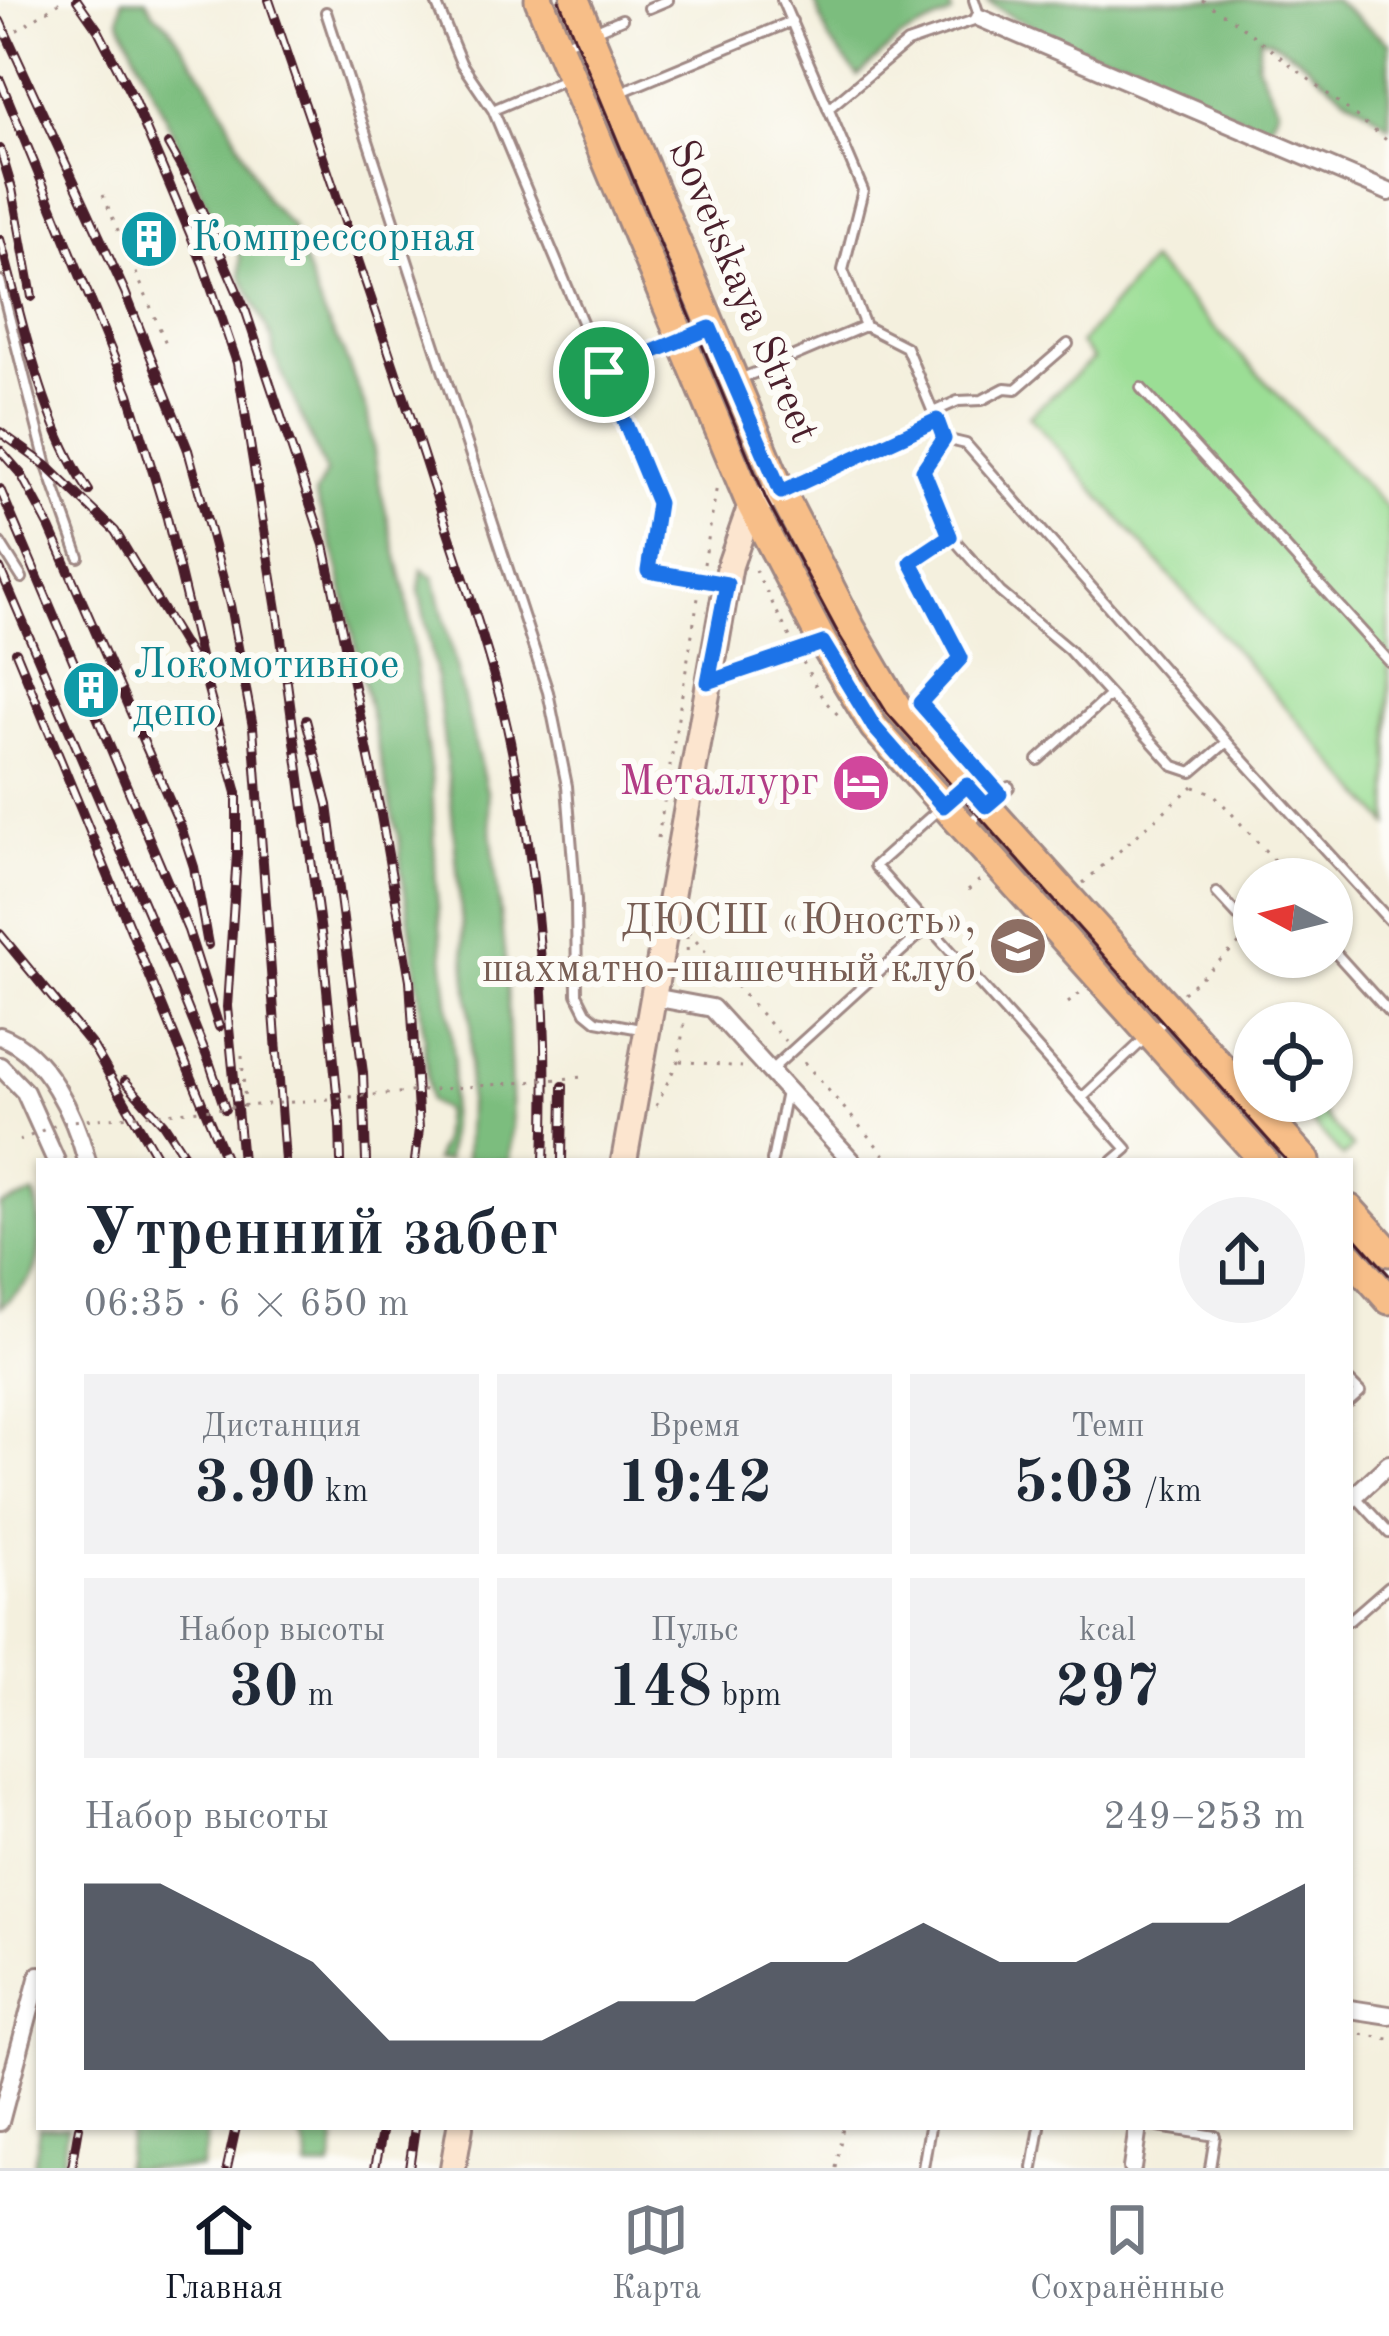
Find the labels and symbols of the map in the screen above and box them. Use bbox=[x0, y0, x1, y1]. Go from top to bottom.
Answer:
street label: Sovetskaya Street bbox=[659, 135, 825, 449]
building icon: Компрессорная bbox=[118, 208, 180, 270]
place label: Компрессорная bbox=[191, 218, 476, 260]
pin bbox=[553, 321, 655, 423]
place label: Локомотивное депо bbox=[133, 645, 399, 735]
building icon: Локомотивное депо bbox=[60, 659, 122, 721]
hotel icon: Металлург bbox=[830, 752, 892, 814]
place label: Металлург bbox=[619, 762, 819, 804]
north arrow bbox=[1233, 858, 1353, 978]
place label: ДЮСШ «Юность», шахматно-шашечный клуб bbox=[482, 901, 976, 991]
school or university icon: ДЮСШ «Юность», шахматно-шашечный клуб bbox=[987, 915, 1049, 977]

